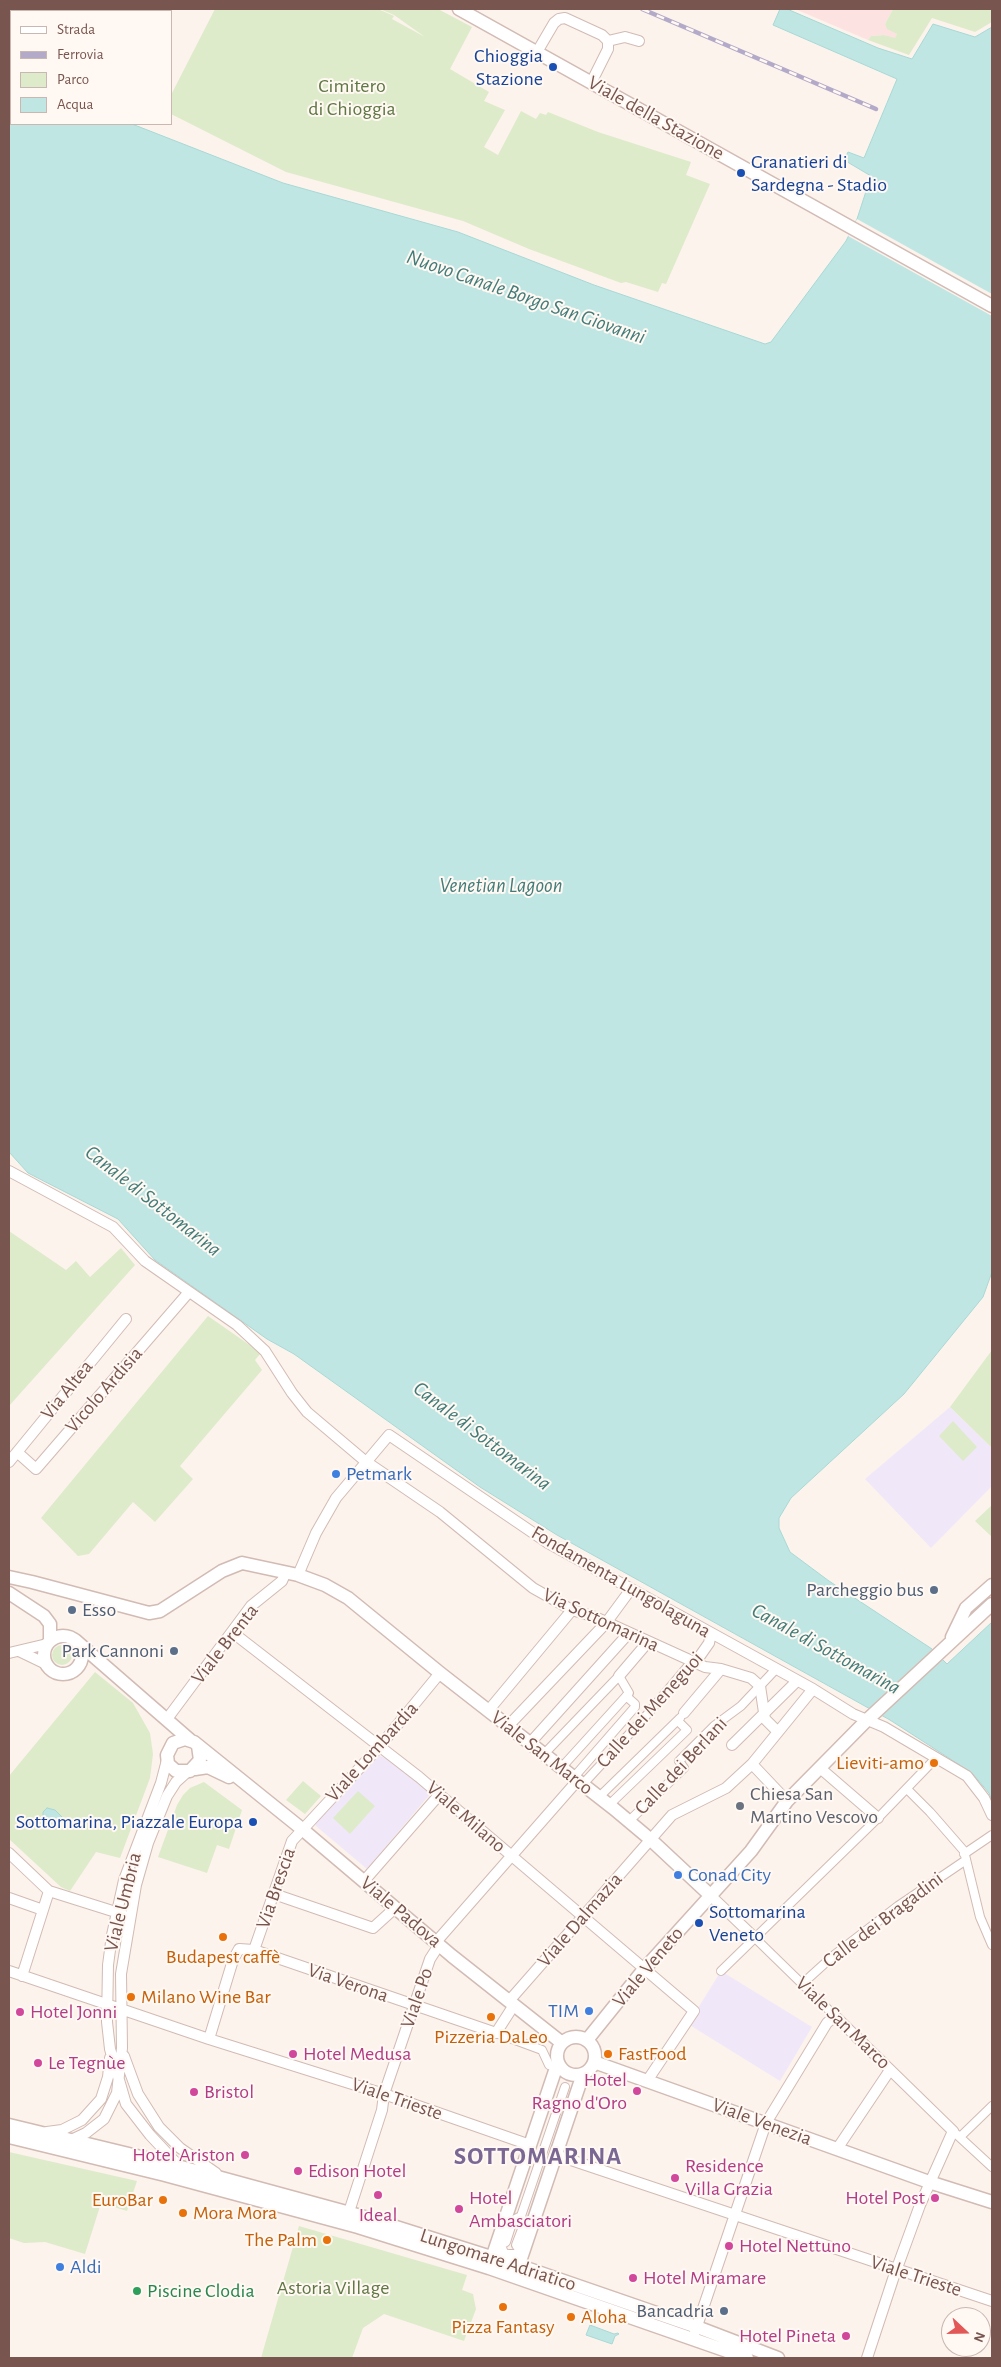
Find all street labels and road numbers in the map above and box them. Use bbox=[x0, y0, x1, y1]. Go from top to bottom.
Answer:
street label: Viale della Stazione bbox=[584, 71, 728, 165]
street label: Vicolo Ardisia bbox=[60, 1342, 148, 1438]
street label: Via Altea bbox=[36, 1355, 98, 1425]
street label: Fondamenta Lungolaguna bbox=[527, 1521, 715, 1643]
street label: Via Sottomarina bbox=[539, 1583, 663, 1657]
street label: Viale Brenta bbox=[186, 1599, 264, 1689]
street label: Calle dei Meneguoi bbox=[591, 1647, 709, 1773]
street label: Viale Lombardia bbox=[321, 1697, 423, 1807]
street label: Viale San Marco bbox=[486, 1706, 598, 1800]
street label: Calle dei Berlani bbox=[630, 1712, 732, 1820]
street label: Viale Milano bbox=[421, 1776, 511, 1858]
street label: Via Brescia bbox=[251, 1844, 301, 1932]
street label: Viale Umbria bbox=[99, 1850, 147, 1954]
street label: Calle dei Bragadini bbox=[818, 1867, 948, 1973]
street label: Viale Dalmazia bbox=[532, 1868, 628, 1972]
street label: Viale Padova bbox=[355, 1871, 447, 1953]
street label: Viale Veneto bbox=[607, 1922, 689, 2012]
street label: Via Verona bbox=[304, 1958, 392, 2008]
street label: Viale Po bbox=[396, 1965, 438, 2031]
street label: Viale San Marco bbox=[790, 1972, 896, 2074]
street label: Viale Trieste bbox=[348, 2072, 446, 2126]
street label: Viale Venezia bbox=[709, 2093, 815, 2151]
street label: Lungomare Adriatico bbox=[417, 2223, 579, 2297]
street label: Viale Trieste bbox=[867, 2250, 965, 2302]

